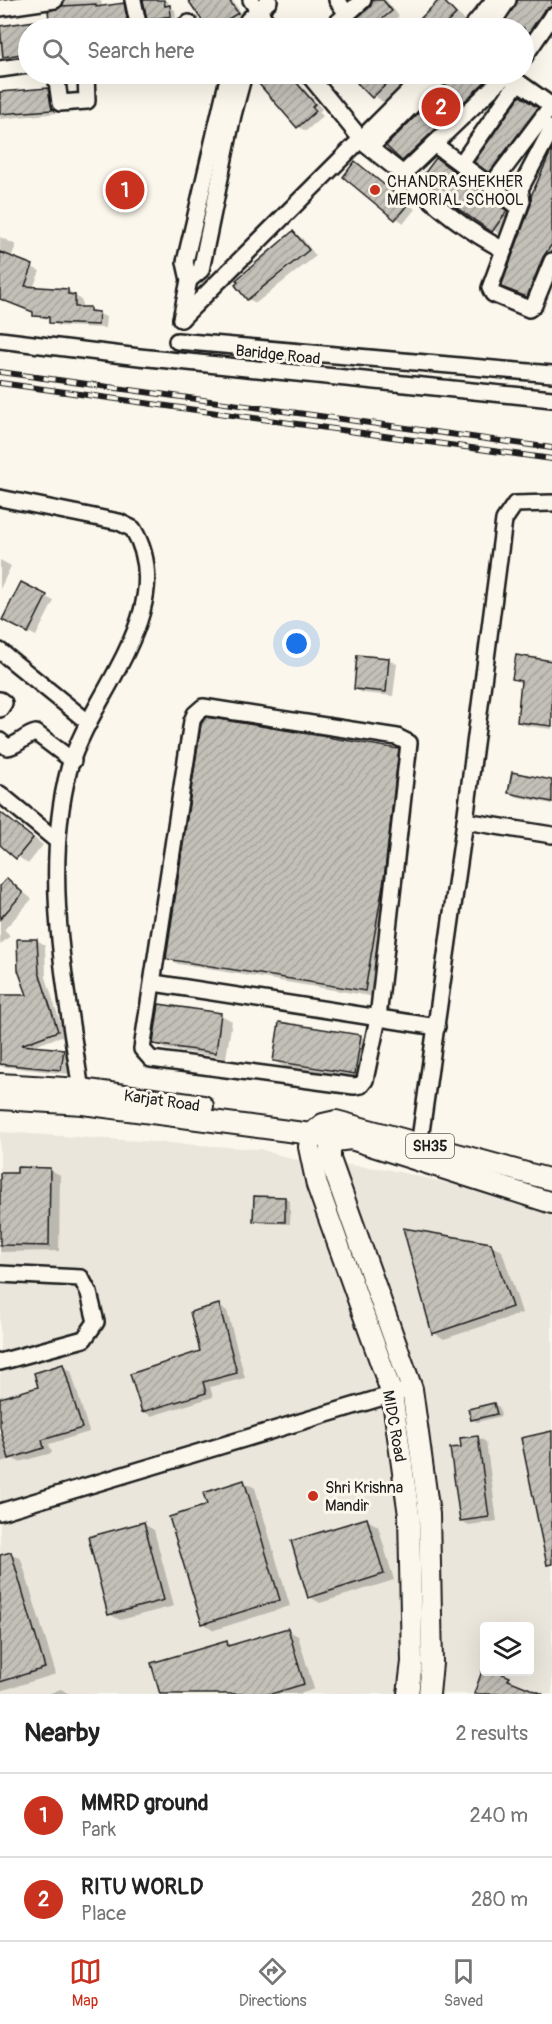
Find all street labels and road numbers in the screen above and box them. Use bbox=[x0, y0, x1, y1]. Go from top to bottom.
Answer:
street label: Baridge Road bbox=[234, 341, 321, 369]
street label: Karjat Road bbox=[123, 1086, 201, 1116]
road number: SH35 bbox=[406, 1134, 454, 1158]
street label: MIDC Road bbox=[378, 1389, 410, 1464]

